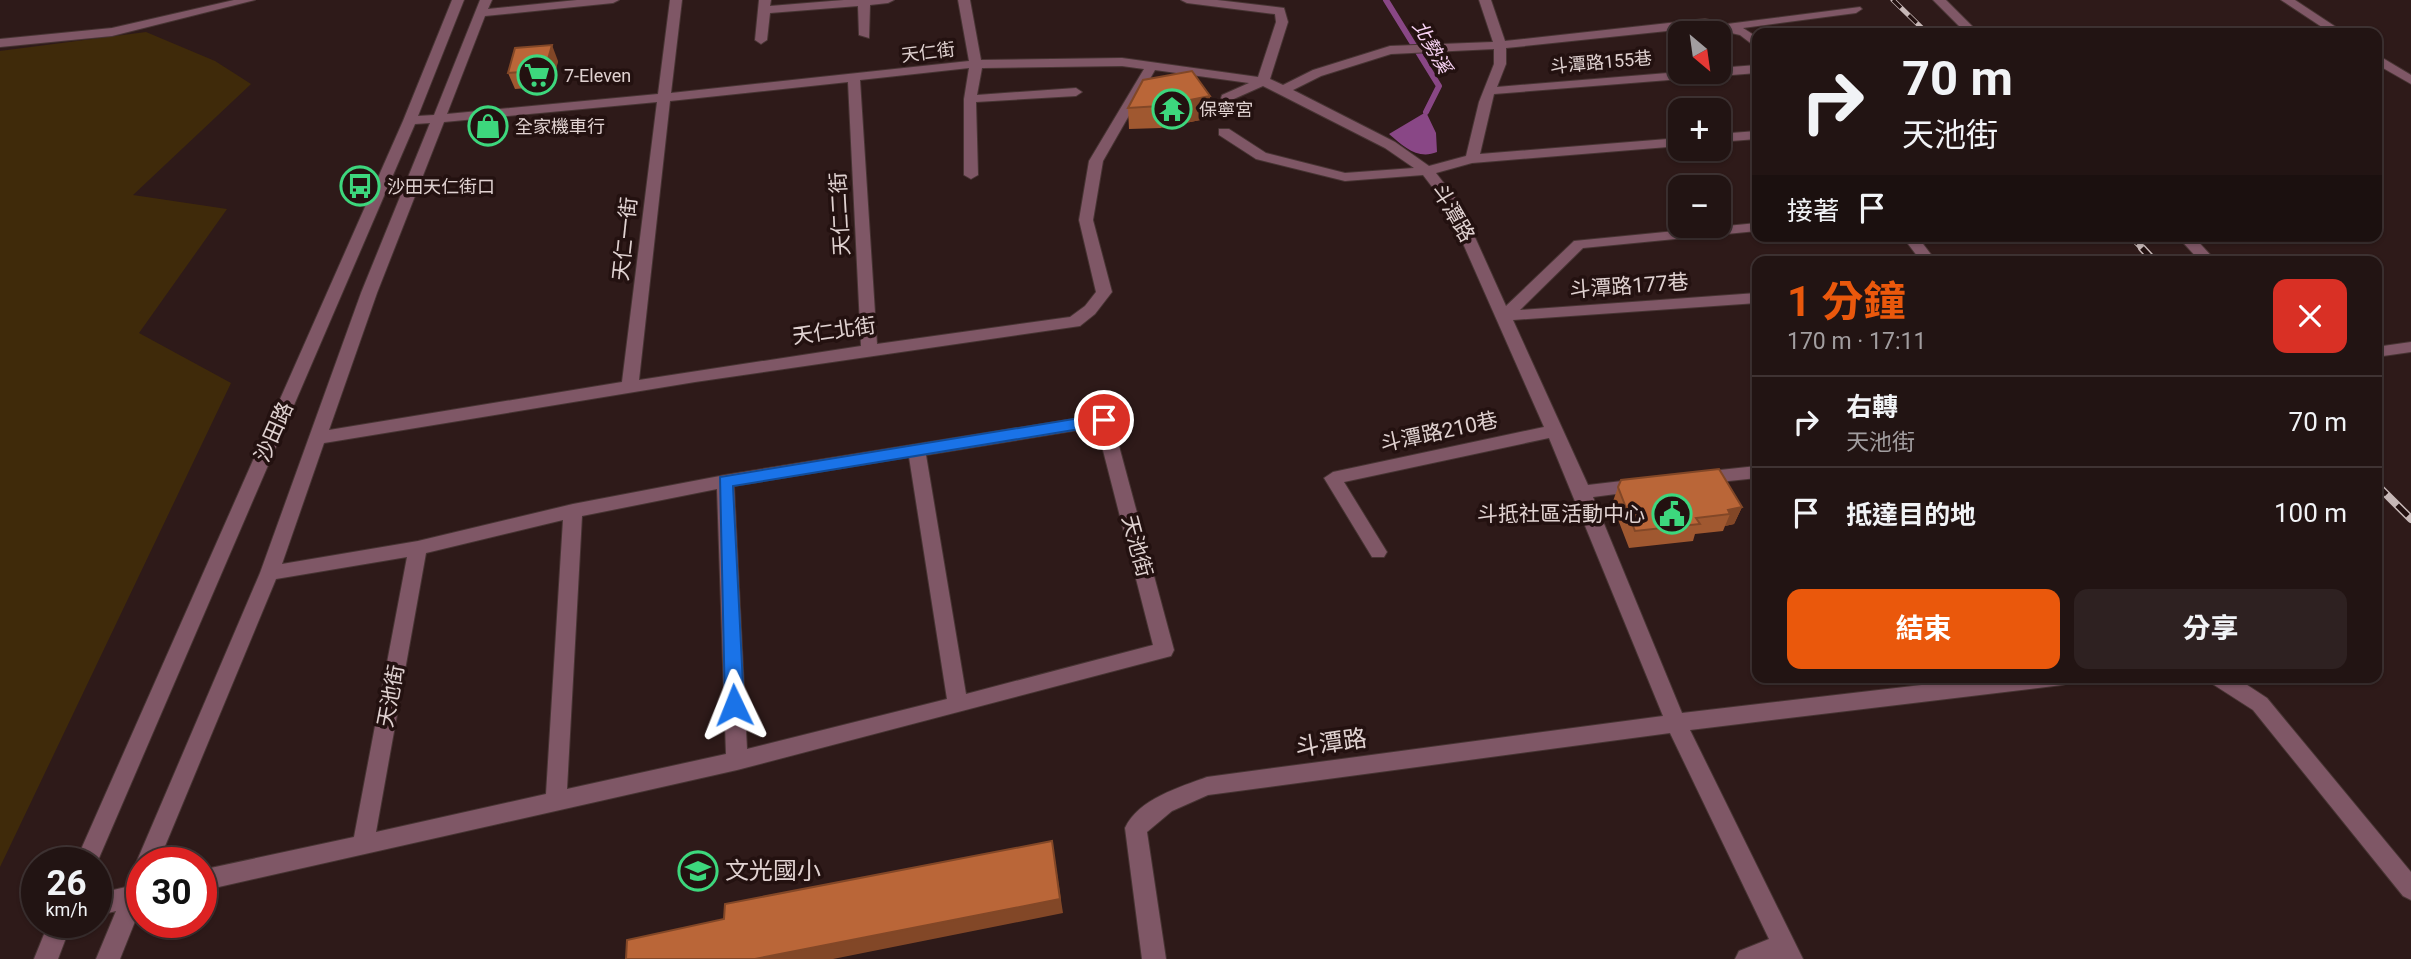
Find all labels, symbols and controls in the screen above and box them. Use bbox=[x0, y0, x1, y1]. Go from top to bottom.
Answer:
water label: 北勢溪 bbox=[1408, 17, 1458, 80]
north arrow bbox=[1668, 21, 1731, 84]
map controls bbox=[1668, 21, 1731, 238]
street label: 天仁街 bbox=[900, 38, 956, 66]
street label: 斗潭路155巷 bbox=[1549, 47, 1653, 77]
text: 70 m bbox=[1902, 50, 2013, 107]
supermarket icon: 7-Eleven bbox=[516, 54, 558, 96]
icon: right bbox=[1787, 56, 1878, 147]
place label: 7-Eleven bbox=[564, 65, 631, 86]
temple icon: 保寧宮 bbox=[1151, 88, 1193, 130]
button: + bbox=[1668, 98, 1731, 161]
place label: 保寧宮 bbox=[1199, 99, 1253, 120]
shop icon: 全家機車行 bbox=[467, 105, 509, 147]
place label: 全家機車行 bbox=[515, 116, 605, 137]
text: 天池街 bbox=[1902, 116, 1998, 154]
bus stop icon: 沙田天仁街口 bbox=[339, 165, 381, 207]
street label: 天仁二街 bbox=[826, 171, 854, 257]
button: − bbox=[1668, 175, 1731, 238]
place label: 沙田天仁街口 bbox=[387, 176, 495, 197]
street label: 斗潭路 bbox=[1427, 180, 1479, 246]
icon: arrive bbox=[1853, 189, 1891, 227]
street label: 天仁一街 bbox=[609, 196, 641, 282]
text: 接著 bbox=[1787, 196, 1839, 226]
street label: 斗潭路177巷 bbox=[1569, 270, 1689, 302]
text: 1 分鐘 bbox=[1787, 277, 1906, 326]
button: close bbox=[2273, 279, 2347, 353]
street label: 天仁北街 bbox=[791, 313, 877, 349]
text: 170 m · 17:11 bbox=[1787, 328, 1926, 355]
pin bbox=[1074, 390, 1134, 450]
text: 右轉 bbox=[1846, 392, 1898, 422]
street label: 沙田路 bbox=[250, 398, 298, 466]
icon: arrive bbox=[1085, 401, 1123, 439]
icon: right bbox=[1787, 403, 1825, 441]
text: 70 m bbox=[2289, 407, 2347, 437]
street label: 斗潭路210巷 bbox=[1378, 408, 1500, 456]
text: 天池街 bbox=[1846, 429, 1915, 456]
public building icon: 斗抵社區活動中心 bbox=[1651, 493, 1693, 535]
icon: arrive bbox=[1787, 494, 1825, 532]
text: 100 m bbox=[2274, 498, 2347, 528]
text: 抵達目的地 bbox=[1846, 500, 1976, 530]
place label: 斗抵社區活動中心 bbox=[1477, 502, 1645, 526]
street label: 天池街 bbox=[1117, 512, 1157, 580]
button: 結束 bbox=[1787, 589, 2060, 669]
button: 分享 bbox=[2074, 589, 2347, 669]
street label: 天池街 bbox=[373, 663, 409, 729]
position arrow bbox=[697, 668, 771, 742]
street label: 斗潭路 bbox=[1293, 724, 1369, 762]
speed limit sign: 30 bbox=[126, 847, 217, 938]
school or university icon: 文光國小 bbox=[677, 850, 719, 892]
place label: 文光國小 bbox=[725, 857, 821, 885]
text: 26 bbox=[46, 863, 87, 904]
text: km/h bbox=[45, 899, 88, 920]

